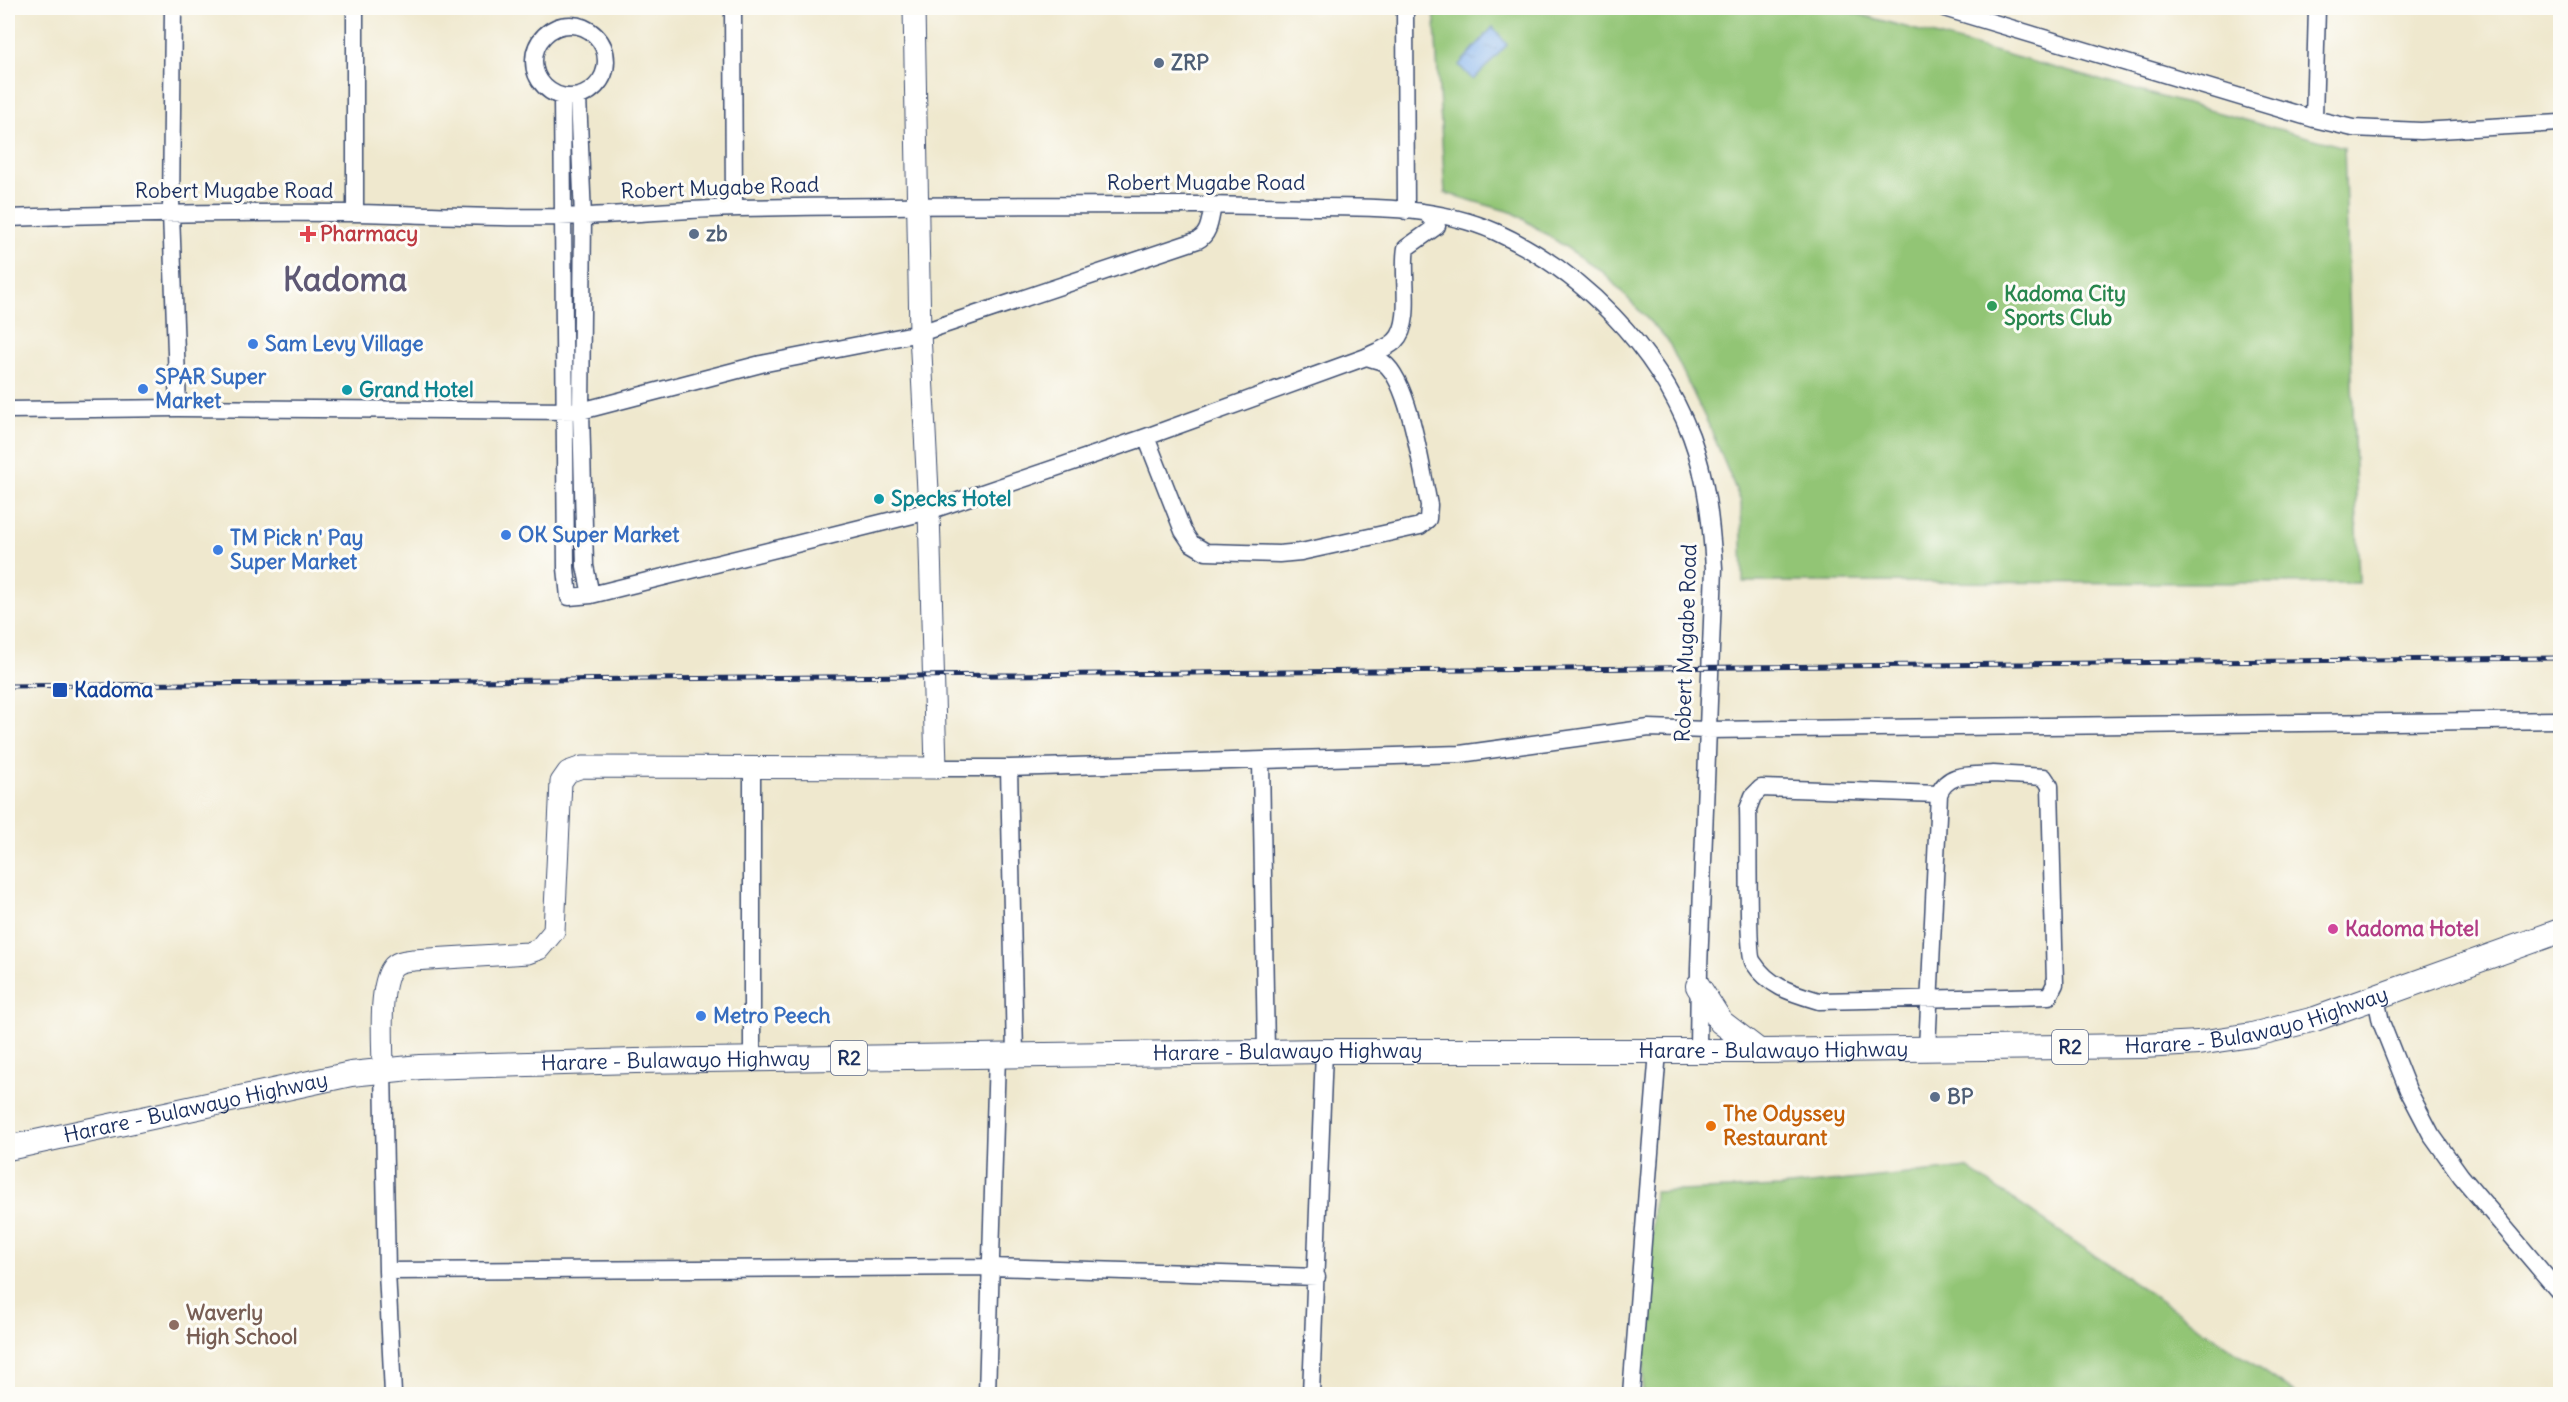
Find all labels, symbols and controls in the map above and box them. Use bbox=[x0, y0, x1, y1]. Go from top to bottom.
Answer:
place label: ZRP bbox=[1171, 49, 1209, 76]
marker: ZRP bbox=[1152, 56, 1166, 70]
street label: Robert Mugabe Road bbox=[1107, 169, 1305, 196]
street label: Robert Mugabe Road bbox=[620, 171, 820, 204]
street label: Robert Mugabe Road bbox=[135, 177, 333, 204]
place label: Pharmacy bbox=[320, 220, 418, 247]
place label: zb bbox=[706, 220, 728, 247]
marker: Pharmacy bbox=[301, 227, 315, 241]
marker: zb bbox=[687, 227, 701, 241]
district label: Kadoma bbox=[283, 258, 407, 300]
place label: Kadoma City Sports Club bbox=[2004, 280, 2126, 331]
marker: Kadoma City Sports Club bbox=[1985, 299, 1999, 313]
place label: Sam Levy Village bbox=[265, 330, 423, 357]
marker: Sam Levy Village bbox=[246, 337, 260, 351]
place label: SPAR Super Market bbox=[155, 363, 267, 414]
place label: Grand Hotel bbox=[359, 376, 474, 403]
marker: SPAR Super Market bbox=[136, 382, 150, 396]
marker: Grand Hotel bbox=[340, 383, 354, 397]
place label: Specks Hotel bbox=[891, 485, 1012, 512]
marker: Specks Hotel bbox=[872, 492, 886, 506]
place label: OK Super Market bbox=[518, 521, 680, 548]
place label: TM Pick n' Pay Super Market bbox=[230, 524, 364, 575]
marker: OK Super Market bbox=[499, 528, 513, 542]
marker: TM Pick n' Pay Super Market bbox=[211, 543, 225, 557]
street label: Robert Mugabe Road bbox=[1669, 543, 1702, 743]
place label: Kadoma bbox=[74, 676, 153, 703]
marker: Kadoma bbox=[51, 681, 69, 699]
place label: Kadoma Hotel bbox=[2345, 915, 2479, 942]
marker: Kadoma Hotel bbox=[2326, 922, 2340, 936]
street label: Harare - Bulawayo Highway bbox=[2125, 980, 2392, 1059]
place label: Metro Peech bbox=[713, 1002, 831, 1029]
marker: Metro Peech bbox=[694, 1009, 708, 1023]
road number: R2 bbox=[2052, 1030, 2088, 1064]
street label: Harare - Bulawayo Highway bbox=[1639, 1035, 1908, 1064]
street label: Harare - Bulawayo Highway bbox=[1153, 1037, 1422, 1066]
road number: R2 bbox=[831, 1041, 867, 1075]
street label: Harare - Bulawayo Highway bbox=[541, 1044, 811, 1077]
street label: Harare - Bulawayo Highway bbox=[61, 1065, 330, 1149]
place label: BP bbox=[1947, 1083, 1974, 1110]
marker: BP bbox=[1928, 1090, 1942, 1104]
place label: The Odyssey Restaurant bbox=[1723, 1100, 1845, 1151]
marker: The Odyssey Restaurant bbox=[1704, 1119, 1718, 1133]
place label: Waverly High School bbox=[186, 1299, 297, 1350]
marker: Waverly High School bbox=[167, 1318, 181, 1332]

